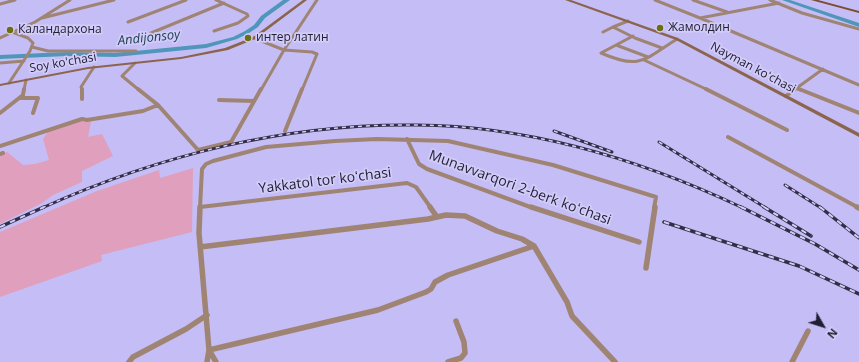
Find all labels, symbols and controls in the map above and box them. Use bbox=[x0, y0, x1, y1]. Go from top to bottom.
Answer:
place label: Жамолдин bbox=[668, 21, 730, 35]
place label: Каландархона bbox=[18, 23, 102, 37]
marker: Жамолдин bbox=[655, 23, 665, 33]
marker: Каландархона bbox=[5, 25, 15, 35]
water label: Andijonsoy bbox=[117, 27, 181, 49]
place label: интер латин bbox=[256, 31, 328, 45]
marker: интер латин bbox=[243, 33, 253, 43]
street label: Nayman koʻchasi bbox=[708, 39, 798, 97]
street label: Soy ko'chasi bbox=[28, 50, 98, 76]
street label: Munavvarqori 2-berk koʻchasi bbox=[427, 147, 613, 229]
street label: Yakkatol tor koʻchasi bbox=[258, 165, 392, 197]
north arrow bbox=[803, 306, 843, 346]
text: N bbox=[824, 326, 841, 342]

